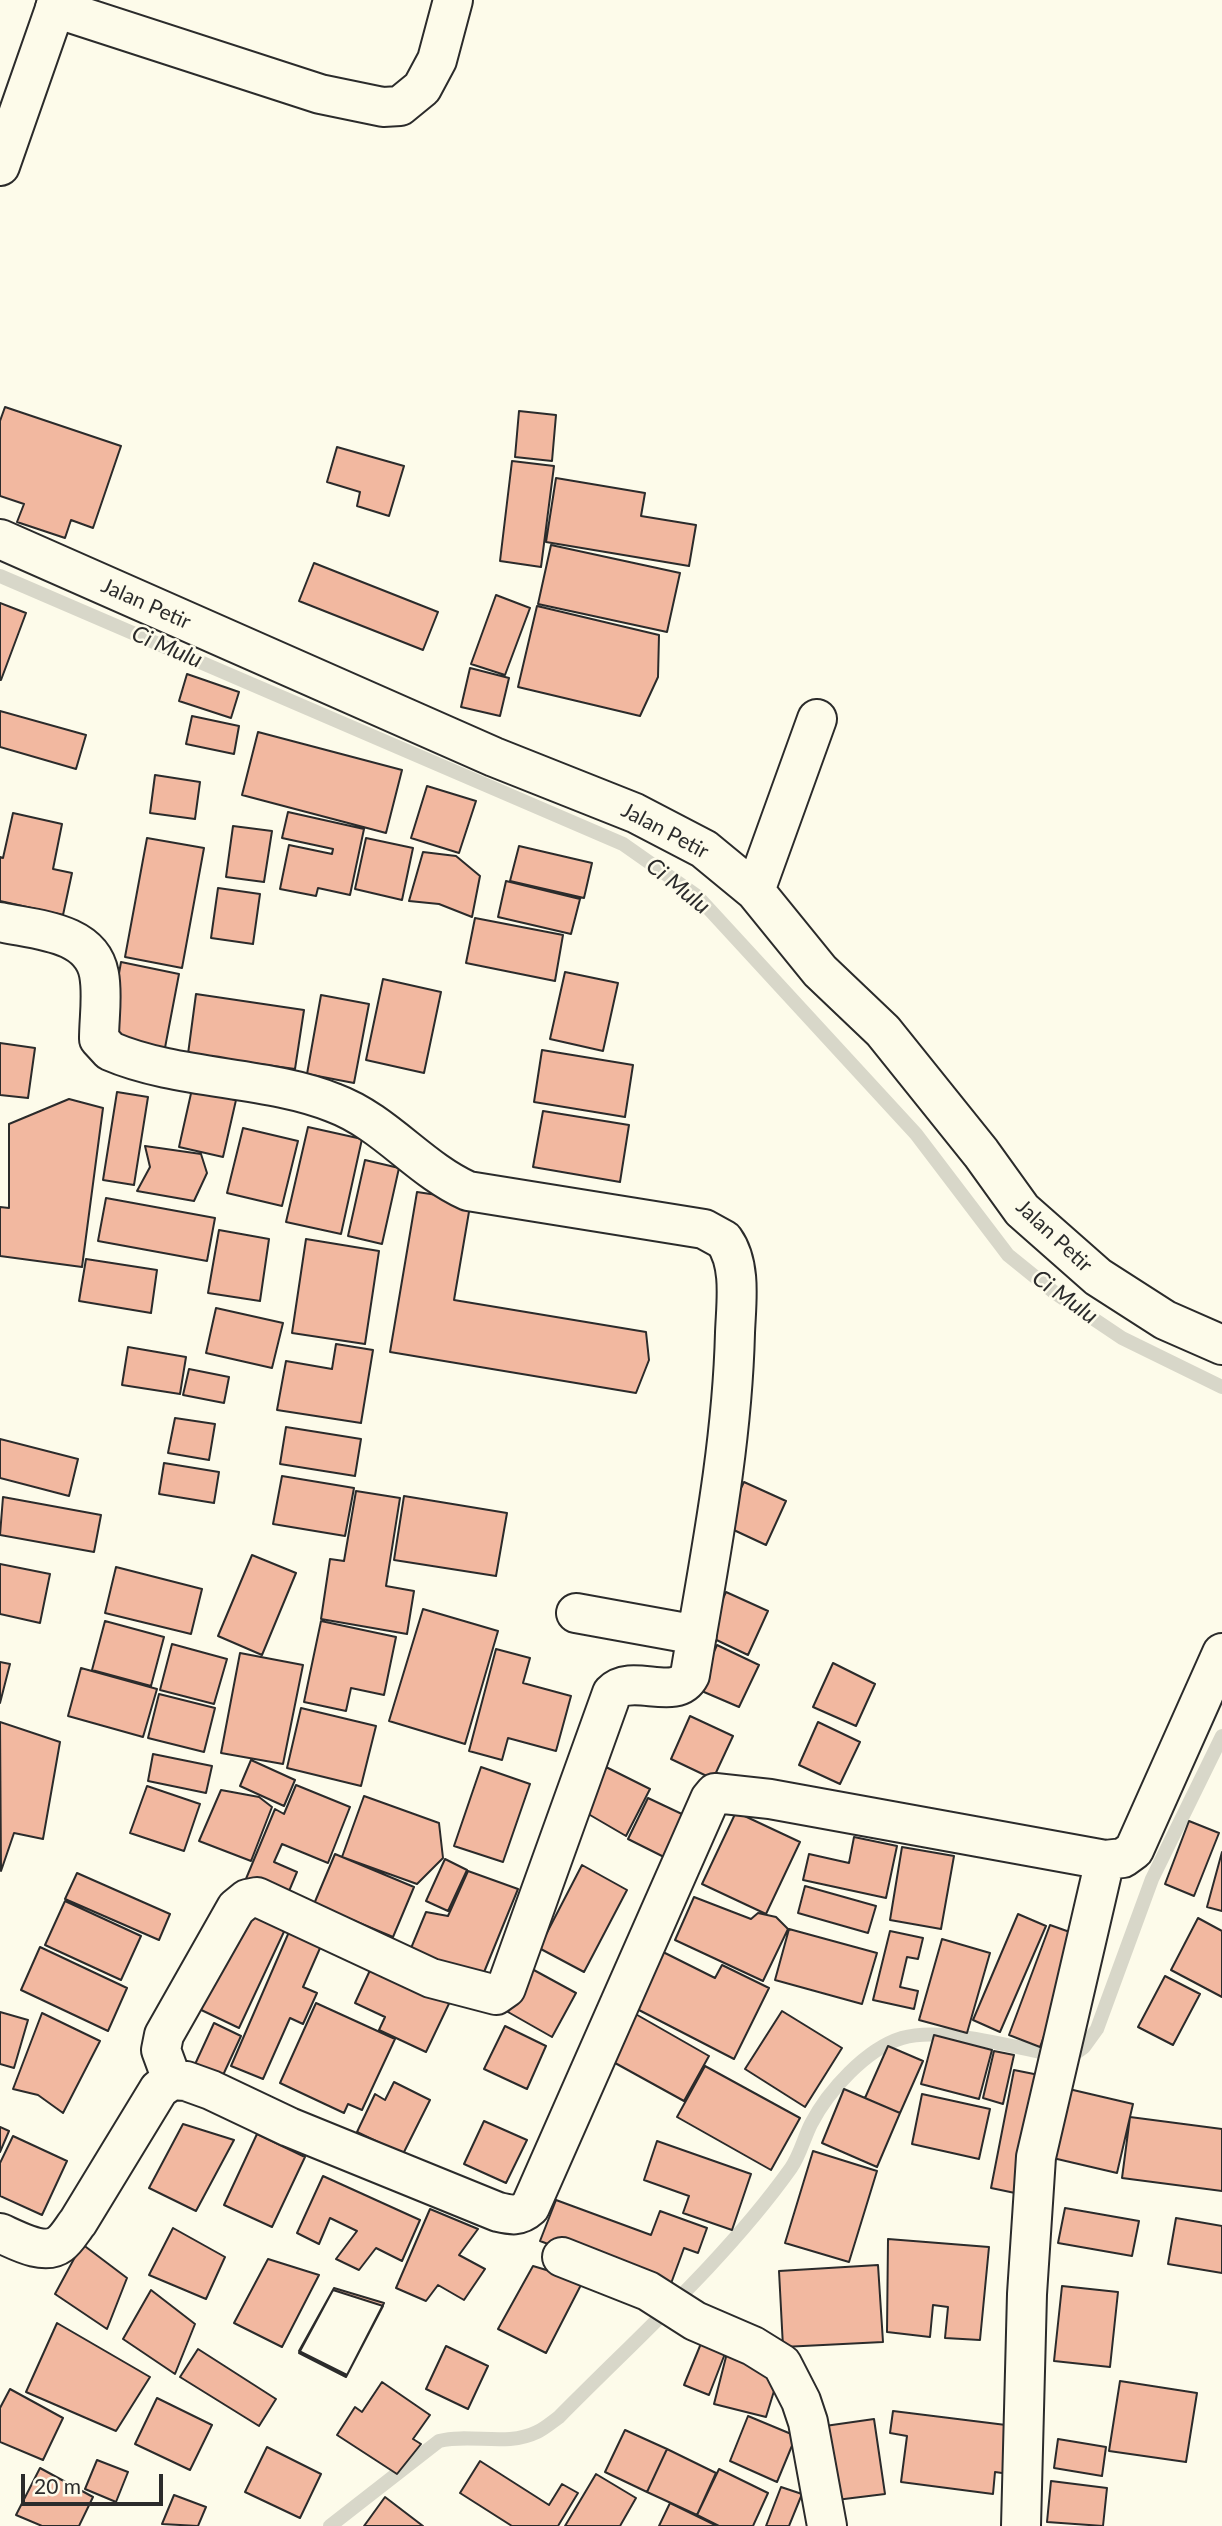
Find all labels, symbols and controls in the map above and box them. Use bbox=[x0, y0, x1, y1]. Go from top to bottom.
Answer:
street label: Jalan Petir bbox=[97, 573, 195, 635]
water label: Ci Mulu bbox=[127, 620, 207, 674]
street label: Jalan Petir bbox=[617, 798, 713, 864]
water label: Ci Mulu bbox=[640, 852, 716, 920]
street label: Jalan Petir bbox=[1011, 1194, 1097, 1278]
water label: Ci Mulu bbox=[1027, 1264, 1103, 1330]
scale bar bbox=[24, 2460, 166, 2504]
text: 20 m bbox=[34, 2473, 81, 2498]

